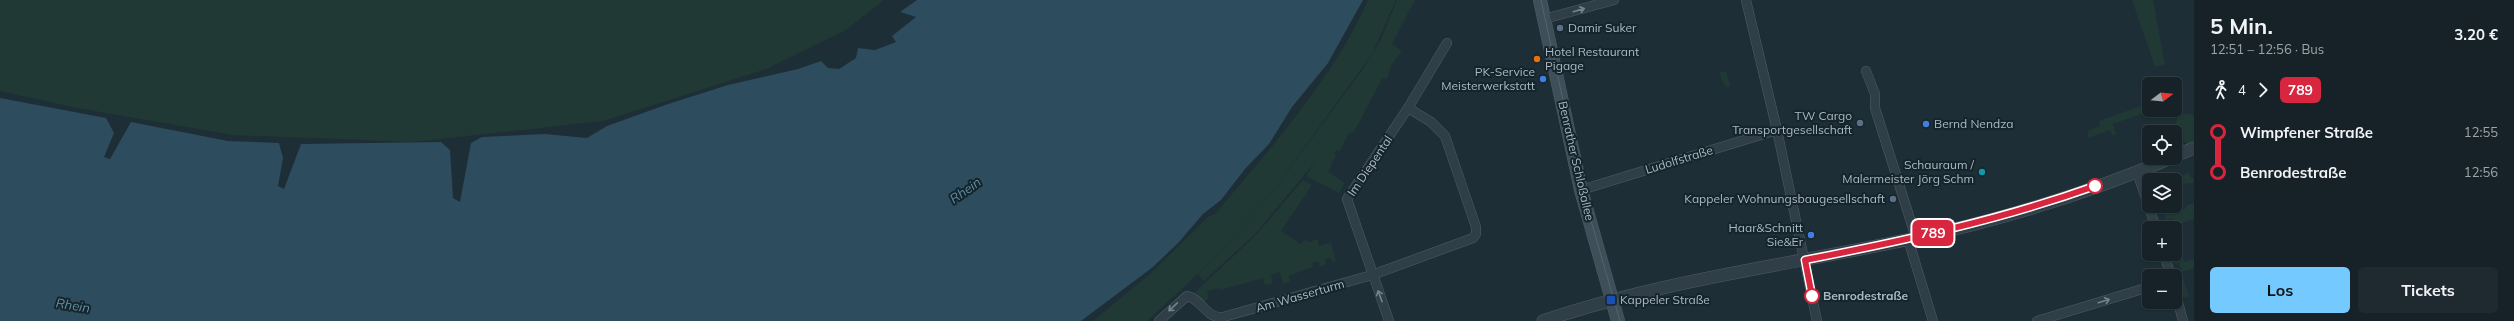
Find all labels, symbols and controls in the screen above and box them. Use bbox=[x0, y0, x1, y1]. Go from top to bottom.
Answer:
one-way arrow bbox=[1573, 6, 1586, 13]
text: 5 Min. bbox=[2210, 12, 2273, 40]
place label: Damir Suker bbox=[1568, 20, 1637, 35]
marker: Damir Suker bbox=[1555, 23, 1565, 33]
text: 3.20 € bbox=[2454, 25, 2498, 44]
text: 12:51 – 12:56 · Bus bbox=[2210, 41, 2324, 57]
place label: Hotel Restaurant Pigage bbox=[1545, 44, 1639, 73]
marker: Hotel Restaurant Pigage bbox=[1532, 54, 1542, 64]
place label: PK-Service Meisterwerkstatt bbox=[1441, 64, 1535, 93]
marker: PK-Service Meisterwerkstatt bbox=[1538, 74, 1548, 84]
north arrow bbox=[2142, 77, 2182, 117]
map controls bbox=[2142, 77, 2182, 309]
icon: walk bbox=[2210, 79, 2232, 101]
icon: forward bbox=[2252, 79, 2274, 101]
text: 789 bbox=[2288, 81, 2313, 99]
text: 4 bbox=[2238, 82, 2246, 98]
street label: Benrather Schloßallee bbox=[1555, 100, 1598, 222]
place label: TW Cargo Transportgesellschaft bbox=[1732, 108, 1852, 137]
place label: Bernd Nendza bbox=[1934, 116, 2014, 131]
marker: TW Cargo Transportgesellschaft bbox=[1855, 118, 1865, 128]
marker: Bernd Nendza bbox=[1921, 119, 1931, 129]
text: Wimpfener Straße bbox=[2240, 123, 2373, 142]
text: 12:55 bbox=[2464, 124, 2498, 140]
button: locate bbox=[2142, 125, 2182, 165]
street label: Im Diepental bbox=[1344, 132, 1395, 199]
street label: Ludolfstraße bbox=[1643, 142, 1715, 177]
place label: Schauraum / Malermeister Jörg Schm bbox=[1842, 157, 1975, 186]
text: Benrodestraße bbox=[2240, 163, 2346, 182]
text: 12:56 bbox=[2464, 164, 2498, 180]
marker: Schauraum / Malermeister Jörg Schm bbox=[1977, 167, 1987, 177]
button: layers bbox=[2142, 173, 2182, 213]
water label: Rhein bbox=[946, 174, 984, 206]
unlabelled marker bbox=[2087, 178, 2103, 194]
place label: Kappeler Wohnungsbaugesellschaft bbox=[1684, 191, 1885, 206]
marker: Kappeler Wohnungsbaugesellschaft bbox=[1888, 194, 1898, 204]
place label: Haar&Schnitt Sie&Er bbox=[1729, 220, 1804, 249]
line badge: 789 bbox=[1910, 220, 1956, 246]
button: + bbox=[2142, 221, 2182, 261]
text: 789 bbox=[1920, 224, 1946, 242]
marker: Haar&Schnitt Sie&Er bbox=[1806, 230, 1816, 240]
button: Los bbox=[2210, 267, 2350, 313]
button: Tickets bbox=[2358, 267, 2498, 313]
button: − bbox=[2142, 269, 2182, 309]
street label: Am Wasserturm bbox=[1254, 276, 1346, 315]
marker: Benrodestraße bbox=[1804, 288, 1820, 304]
place label: Benrodestraße bbox=[1823, 288, 1909, 303]
one-way arrow bbox=[1376, 290, 1383, 303]
place label: Kappeler Straße bbox=[1620, 292, 1710, 307]
water label: Rhein bbox=[55, 294, 91, 316]
marker: Kappeler Straße bbox=[1605, 294, 1617, 306]
one-way arrow bbox=[2098, 297, 2111, 304]
one-way arrow bbox=[1168, 303, 1178, 312]

